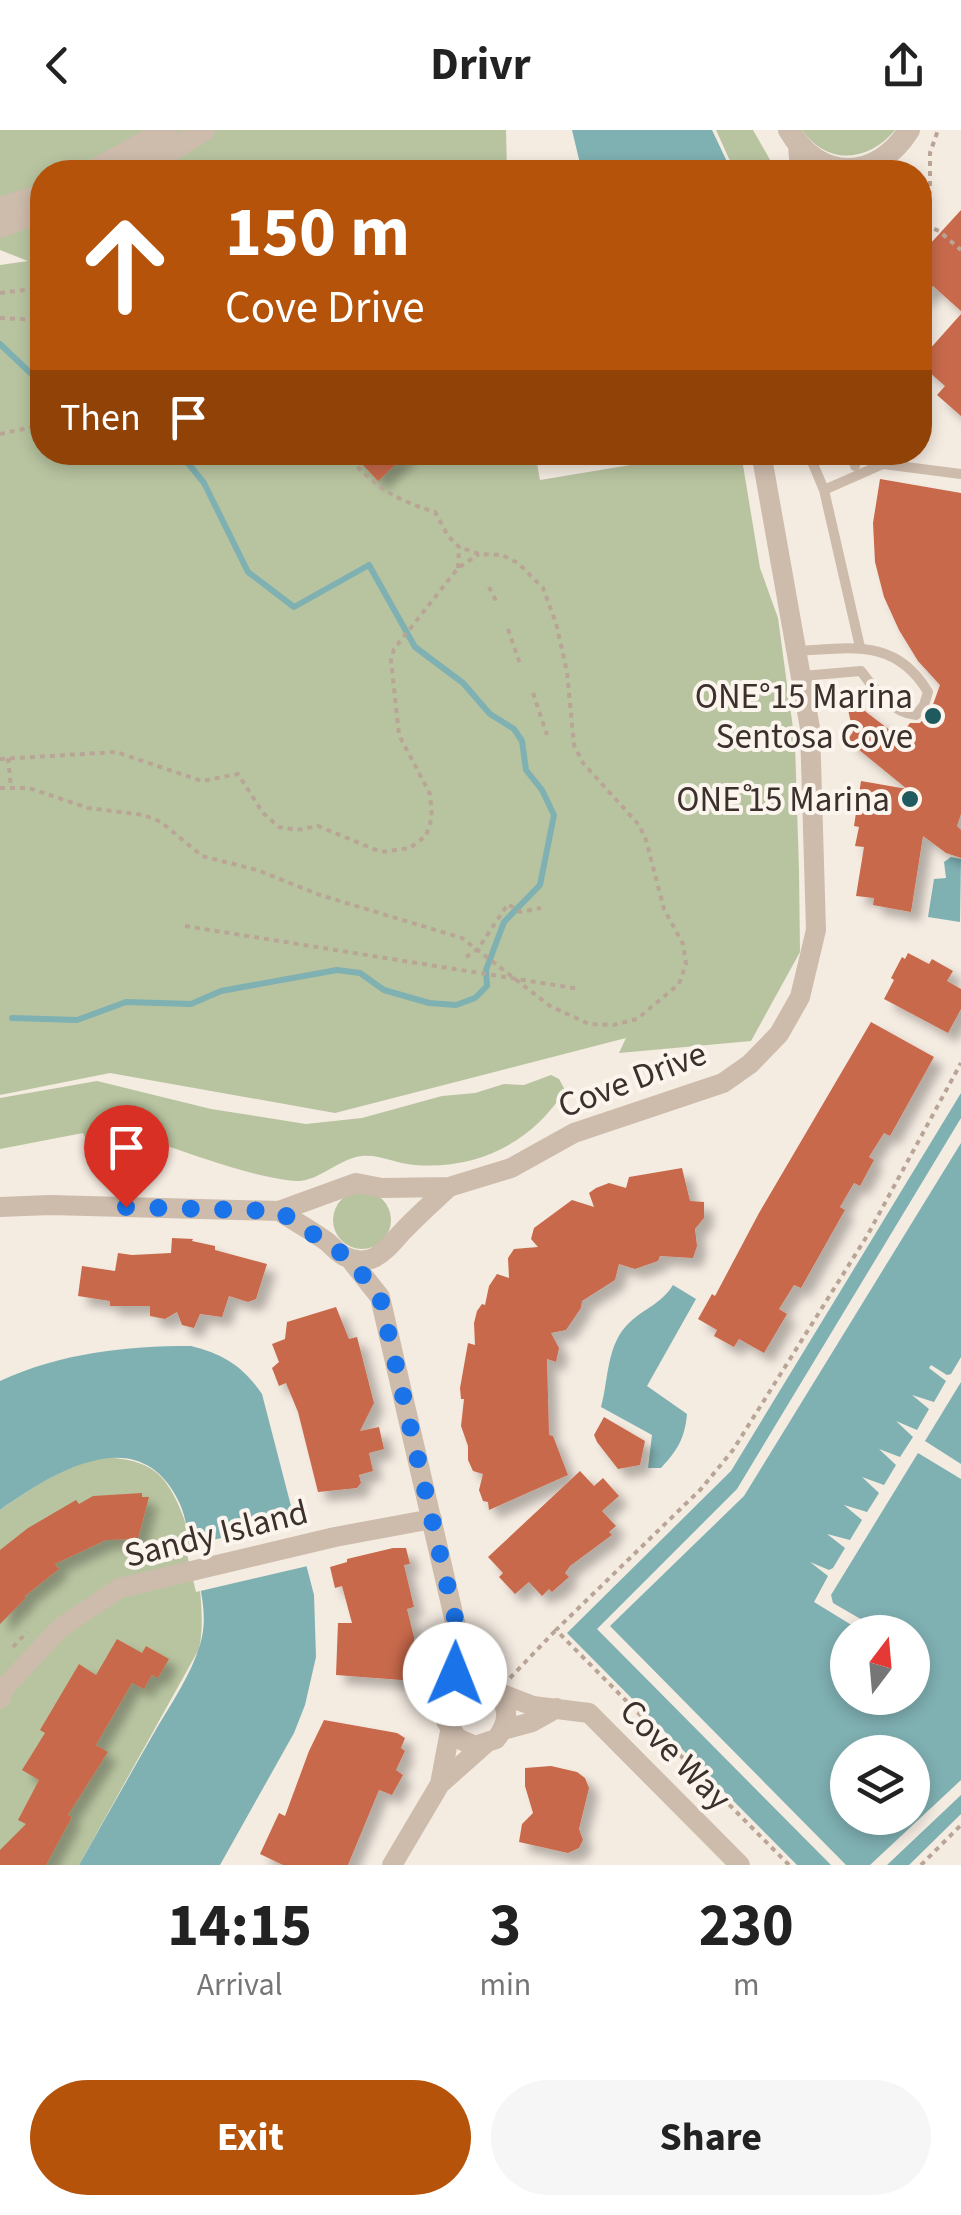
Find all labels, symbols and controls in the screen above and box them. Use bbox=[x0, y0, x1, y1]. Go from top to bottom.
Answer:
text: Drivr bbox=[430, 33, 531, 97]
icon: back bbox=[30, 38, 85, 93]
icon: share bbox=[876, 38, 931, 93]
text: 150 m bbox=[225, 183, 410, 283]
icon: ahead bbox=[60, 200, 190, 330]
text: Cove Drive bbox=[225, 276, 425, 340]
icon: arrive bbox=[161, 390, 216, 445]
text: Then bbox=[60, 391, 141, 445]
place label: ONE°15 Marina Sentosa Cove bbox=[695, 672, 913, 762]
marker: ONE°15 Marina Sentosa Cove bbox=[922, 705, 944, 727]
place label: ONE ̊15 Marina bbox=[676, 775, 890, 825]
marker: ONE ̊15 Marina bbox=[899, 788, 921, 810]
street label: Cove Drive bbox=[551, 1029, 714, 1131]
pin bbox=[84, 1105, 169, 1208]
icon: arrive bbox=[99, 1120, 154, 1175]
street label: Sandy Island bbox=[119, 1487, 313, 1581]
north arrow bbox=[830, 1615, 930, 1715]
map controls bbox=[830, 1615, 930, 1835]
position arrow bbox=[403, 1622, 507, 1726]
street label: Cove Way bbox=[608, 1687, 743, 1822]
button: layers bbox=[830, 1735, 930, 1835]
text: 14:15 bbox=[167, 1884, 312, 1969]
text: 3 bbox=[490, 1884, 521, 1969]
text: 230 bbox=[699, 1884, 794, 1969]
text: Arrival bbox=[197, 1962, 283, 2008]
text: min bbox=[479, 1962, 531, 2008]
text: m bbox=[733, 1962, 759, 2008]
button: Exit bbox=[30, 2080, 471, 2195]
button: Share bbox=[491, 2080, 931, 2195]

